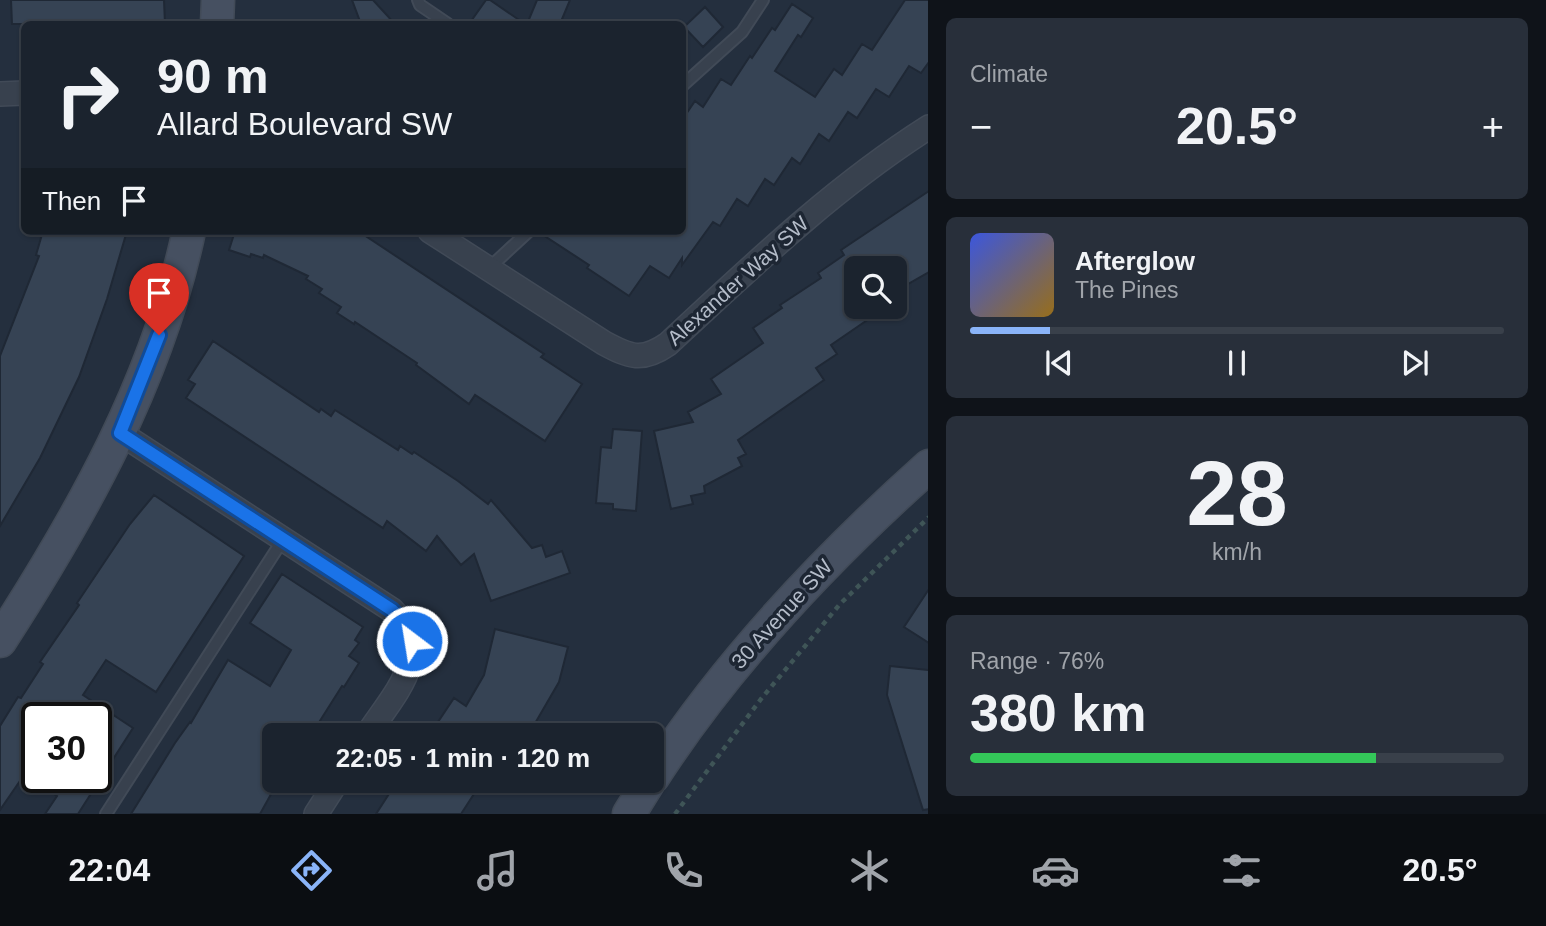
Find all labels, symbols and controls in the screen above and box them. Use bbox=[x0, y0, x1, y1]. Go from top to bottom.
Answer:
icon: right bbox=[42, 49, 133, 140]
text: 90 m bbox=[157, 49, 269, 103]
text: Climate bbox=[970, 61, 1048, 87]
text: 20.5° bbox=[1176, 97, 1298, 155]
text: Allard Boulevard SW bbox=[157, 106, 452, 142]
text: − bbox=[970, 106, 992, 148]
text: + bbox=[1482, 106, 1504, 148]
icon: arrive bbox=[115, 182, 153, 220]
text: Then bbox=[42, 186, 101, 216]
street label: Alexander Way SW bbox=[663, 211, 813, 350]
text: Afterglow bbox=[1075, 246, 1195, 276]
map controls bbox=[844, 256, 907, 319]
button: search bbox=[844, 256, 907, 319]
pin bbox=[129, 263, 189, 335]
icon: arrive bbox=[140, 274, 178, 312]
text: The Pines bbox=[1075, 277, 1179, 303]
icon: previous bbox=[1040, 344, 1078, 382]
icon: pause bbox=[1218, 344, 1256, 382]
icon: next bbox=[1396, 344, 1434, 382]
text: 28 bbox=[1186, 443, 1288, 544]
text: km/h bbox=[1212, 539, 1262, 565]
street label: 30 Avenue SW bbox=[727, 554, 837, 673]
position arrow bbox=[375, 604, 449, 678]
text: Range · 76% bbox=[970, 648, 1104, 674]
text: 380 km bbox=[970, 684, 1146, 742]
speed limit sign: 30 bbox=[21, 702, 112, 793]
text: 22:05 · 1 min · 120 m bbox=[336, 743, 590, 773]
icon: directions bbox=[287, 846, 336, 895]
icon: music bbox=[473, 846, 522, 895]
icon: phone bbox=[659, 846, 708, 895]
icon: climate bbox=[845, 846, 894, 895]
icon: car bbox=[1031, 846, 1080, 895]
icon: filters bbox=[1217, 846, 1266, 895]
text: 22:04 bbox=[68, 852, 150, 888]
text: 20.5° bbox=[1402, 852, 1477, 888]

